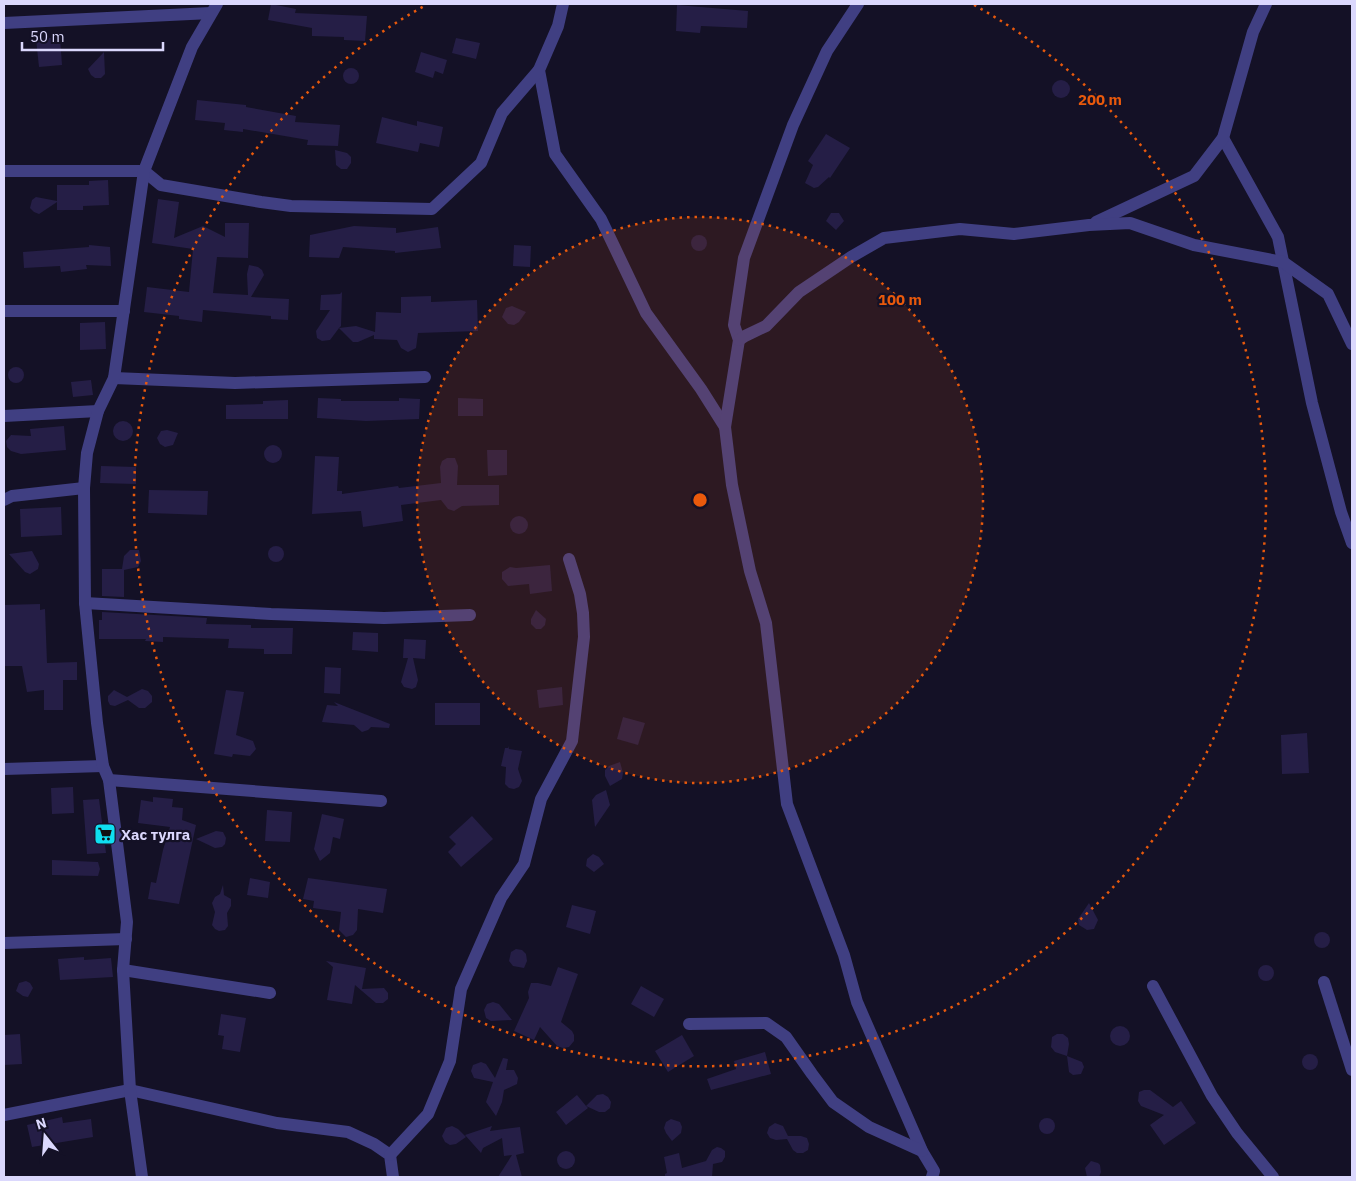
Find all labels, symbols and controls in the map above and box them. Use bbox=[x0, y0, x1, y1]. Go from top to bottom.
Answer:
scale bar bbox=[22, 20, 164, 52]
text: 50 m bbox=[30, 27, 65, 46]
text: 200 m bbox=[1078, 90, 1122, 109]
text: 100 m bbox=[878, 290, 922, 309]
centre of rings bbox=[691, 491, 709, 509]
supermarket icon: Хас тулга bbox=[93, 822, 117, 846]
place label: Хас тулга bbox=[121, 825, 191, 844]
north arrow bbox=[20, 1111, 70, 1161]
text: N bbox=[34, 1113, 49, 1134]

